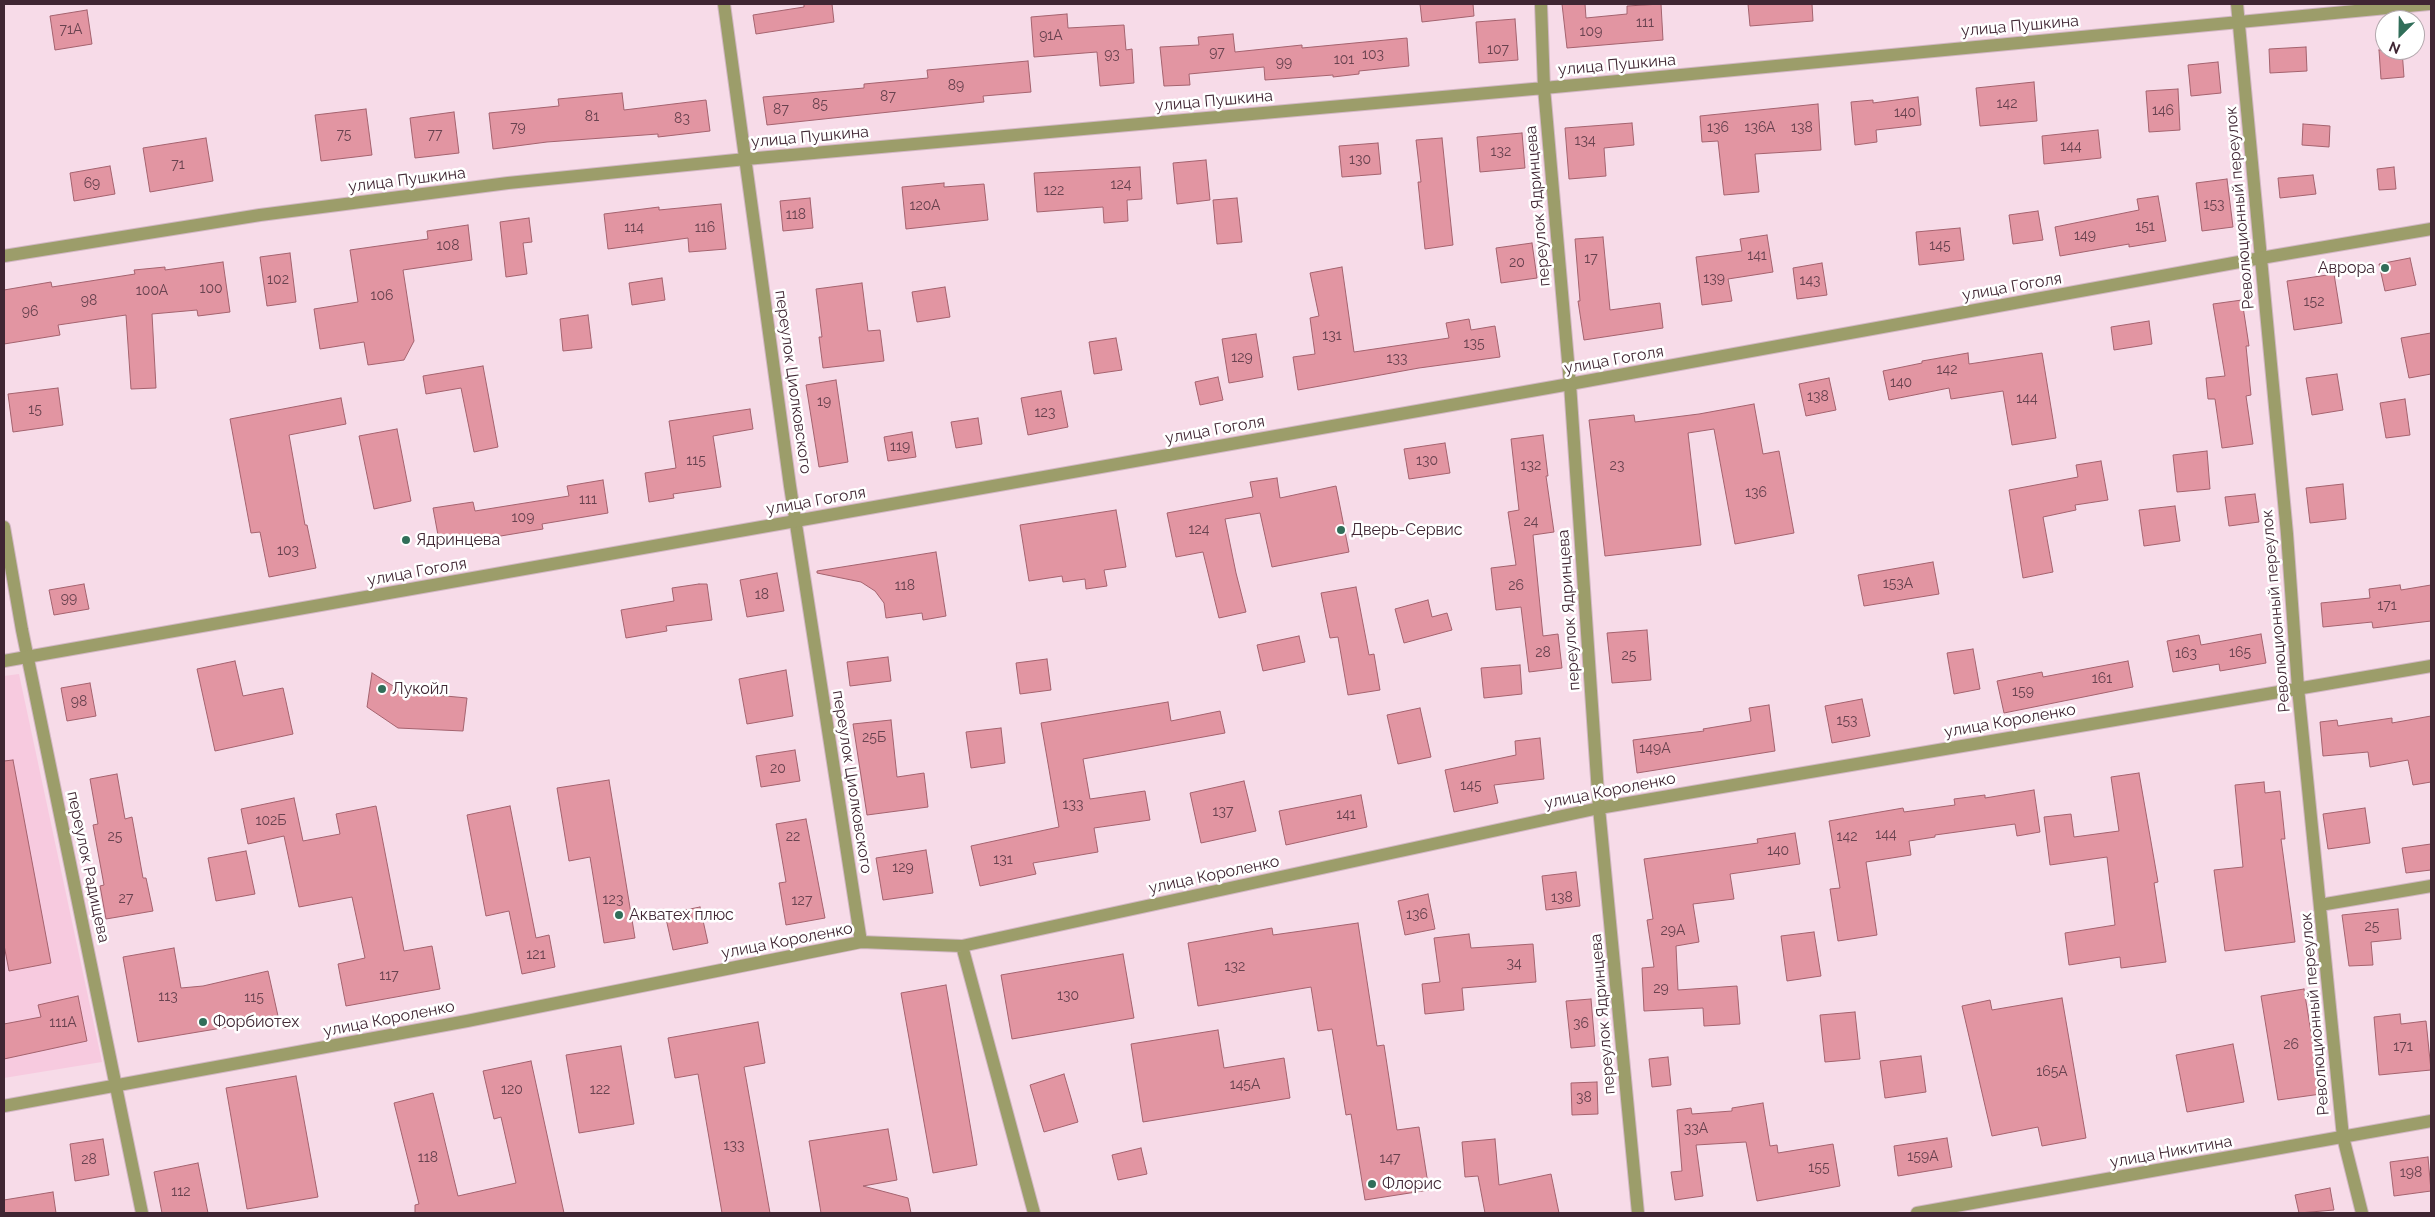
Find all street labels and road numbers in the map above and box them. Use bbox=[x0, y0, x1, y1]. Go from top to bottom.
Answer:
street label: улица Пушкина bbox=[1960, 11, 2080, 41]
street label: улица Пушкина bbox=[1557, 50, 1677, 80]
street label: улица Пушкина bbox=[1154, 86, 1274, 116]
street label: Революционный переулок bbox=[2222, 106, 2258, 310]
street label: улица Пушкина bbox=[750, 122, 870, 152]
street label: переулок Ядринцева bbox=[1521, 125, 1555, 287]
street label: улица Пушкина bbox=[347, 163, 467, 197]
street label: улица Гоголя bbox=[1961, 269, 2063, 305]
street label: переулок Циолковского bbox=[771, 289, 815, 475]
street label: улица Гоголя bbox=[1563, 342, 1665, 378]
street label: улица Гоголя bbox=[1164, 412, 1266, 448]
street label: улица Гоголя bbox=[765, 483, 867, 519]
street label: Революционный переулок bbox=[2258, 509, 2294, 713]
street label: переулок Ядринцева bbox=[1554, 529, 1584, 691]
street label: улица Гоголя bbox=[366, 554, 468, 590]
street label: переулок Циолковского bbox=[828, 689, 876, 875]
street label: улица Короленко bbox=[1943, 700, 2077, 742]
street label: улица Короленко bbox=[1543, 769, 1677, 813]
street label: переулок Радищева bbox=[63, 789, 113, 945]
street label: улица Короленко bbox=[1147, 852, 1281, 898]
street label: Революционный переулок bbox=[2297, 912, 2333, 1116]
street label: улица Короленко bbox=[720, 919, 854, 963]
street label: переулок Ядринцева bbox=[1586, 933, 1620, 1095]
street label: улица Короленко bbox=[322, 997, 456, 1041]
street label: улица Никитина bbox=[2108, 1132, 2234, 1172]

